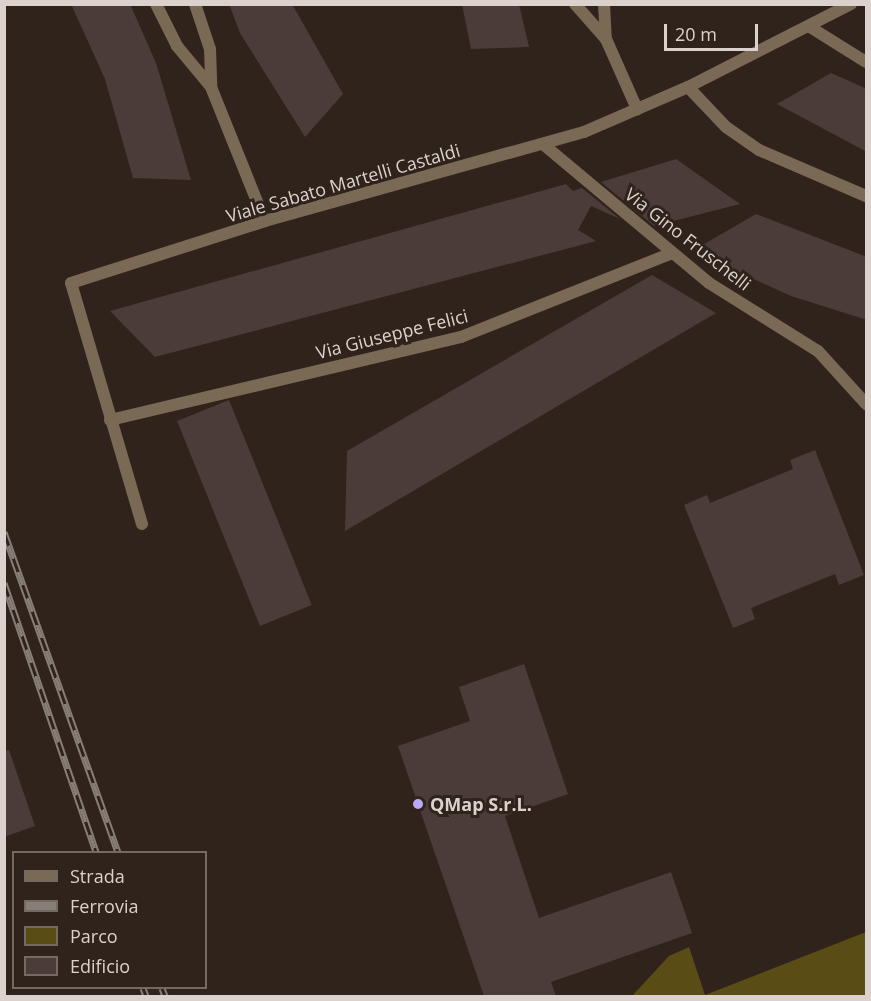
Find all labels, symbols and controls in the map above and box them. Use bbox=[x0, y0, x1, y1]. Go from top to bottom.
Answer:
scale bar bbox=[667, 12, 762, 50]
text: 20 m bbox=[675, 22, 717, 46]
street label: Viale Sabato Martelli Castaldi bbox=[224, 139, 462, 227]
street label: Via Gino Fruschelli bbox=[621, 183, 755, 295]
street label: Via Giuseppe Felici bbox=[314, 305, 470, 363]
place label: QMap S.r.L. bbox=[430, 793, 532, 815]
marker: QMap S.r.L. bbox=[411, 797, 425, 811]
legend bbox=[12, 851, 207, 989]
text: Strada bbox=[70, 864, 125, 888]
text: Ferrovia bbox=[70, 894, 138, 918]
text: Parco bbox=[70, 924, 118, 948]
text: Edificio bbox=[70, 954, 130, 978]

